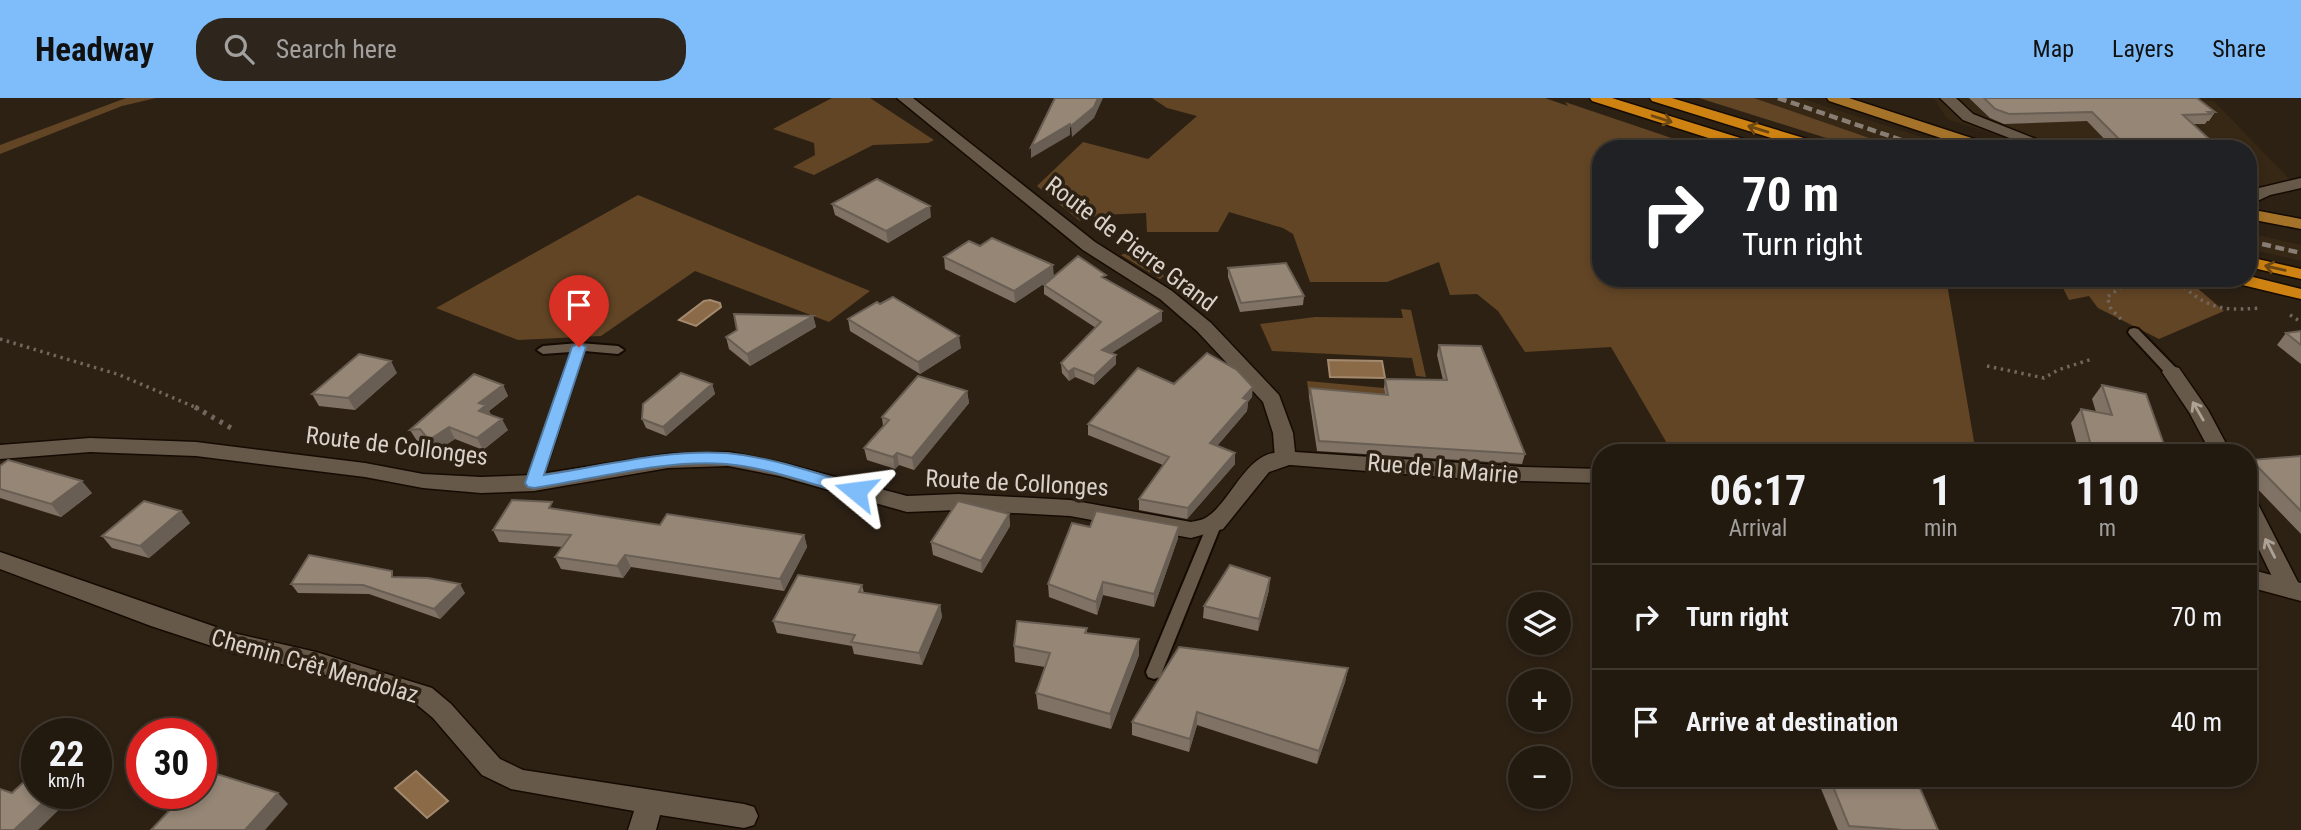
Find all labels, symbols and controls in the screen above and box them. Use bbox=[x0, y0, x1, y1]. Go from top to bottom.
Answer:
search box bbox=[196, 18, 686, 81]
text: Headway bbox=[35, 30, 154, 69]
icon: search bbox=[220, 30, 258, 68]
text: Search here bbox=[276, 34, 397, 64]
text: Map bbox=[2033, 35, 2074, 63]
text: Layers bbox=[2112, 35, 2174, 63]
text: Share bbox=[2212, 35, 2266, 63]
one-way arrow bbox=[1651, 114, 1673, 126]
one-way arrow bbox=[1748, 122, 1770, 134]
text: 70 m bbox=[1742, 166, 1839, 223]
icon: right bbox=[1627, 168, 1718, 259]
street label: Route de Pierre Grand bbox=[1040, 171, 1222, 317]
text: Turn right bbox=[1742, 225, 1863, 263]
one-way arrow bbox=[2264, 261, 2287, 274]
pin bbox=[549, 275, 609, 347]
icon: arrive bbox=[560, 286, 598, 324]
one-way arrow bbox=[2191, 402, 2205, 422]
street label: Route de Collonges bbox=[304, 421, 490, 471]
street label: Rue de la Mairie bbox=[1366, 448, 1520, 490]
position arrow bbox=[819, 454, 893, 528]
street label: Route de Collonges bbox=[925, 464, 1109, 502]
text: 06:17 bbox=[1710, 466, 1806, 515]
text: 1 bbox=[1930, 466, 1951, 515]
text: 110 bbox=[2075, 466, 2139, 515]
text: Arrival bbox=[1729, 515, 1787, 542]
text: min bbox=[1924, 515, 1958, 542]
text: m bbox=[2099, 515, 2116, 542]
one-way arrow bbox=[2262, 539, 2276, 559]
map controls bbox=[1508, 592, 1571, 809]
button: layers bbox=[1508, 592, 1571, 655]
icon: right bbox=[1627, 598, 1665, 636]
text: Turn right bbox=[1686, 602, 1788, 632]
text: 70 m bbox=[2171, 602, 2222, 632]
street label: Chemin Crêt Mendolaz bbox=[208, 623, 422, 709]
button: + bbox=[1508, 669, 1571, 732]
icon: arrive bbox=[1627, 703, 1665, 741]
text: Arrive at destination bbox=[1686, 707, 1898, 737]
text: 40 m bbox=[2171, 707, 2222, 737]
speed limit sign: 30 bbox=[126, 718, 217, 809]
text: 22 bbox=[49, 734, 84, 775]
button: − bbox=[1508, 746, 1571, 809]
text: km/h bbox=[48, 770, 85, 791]

